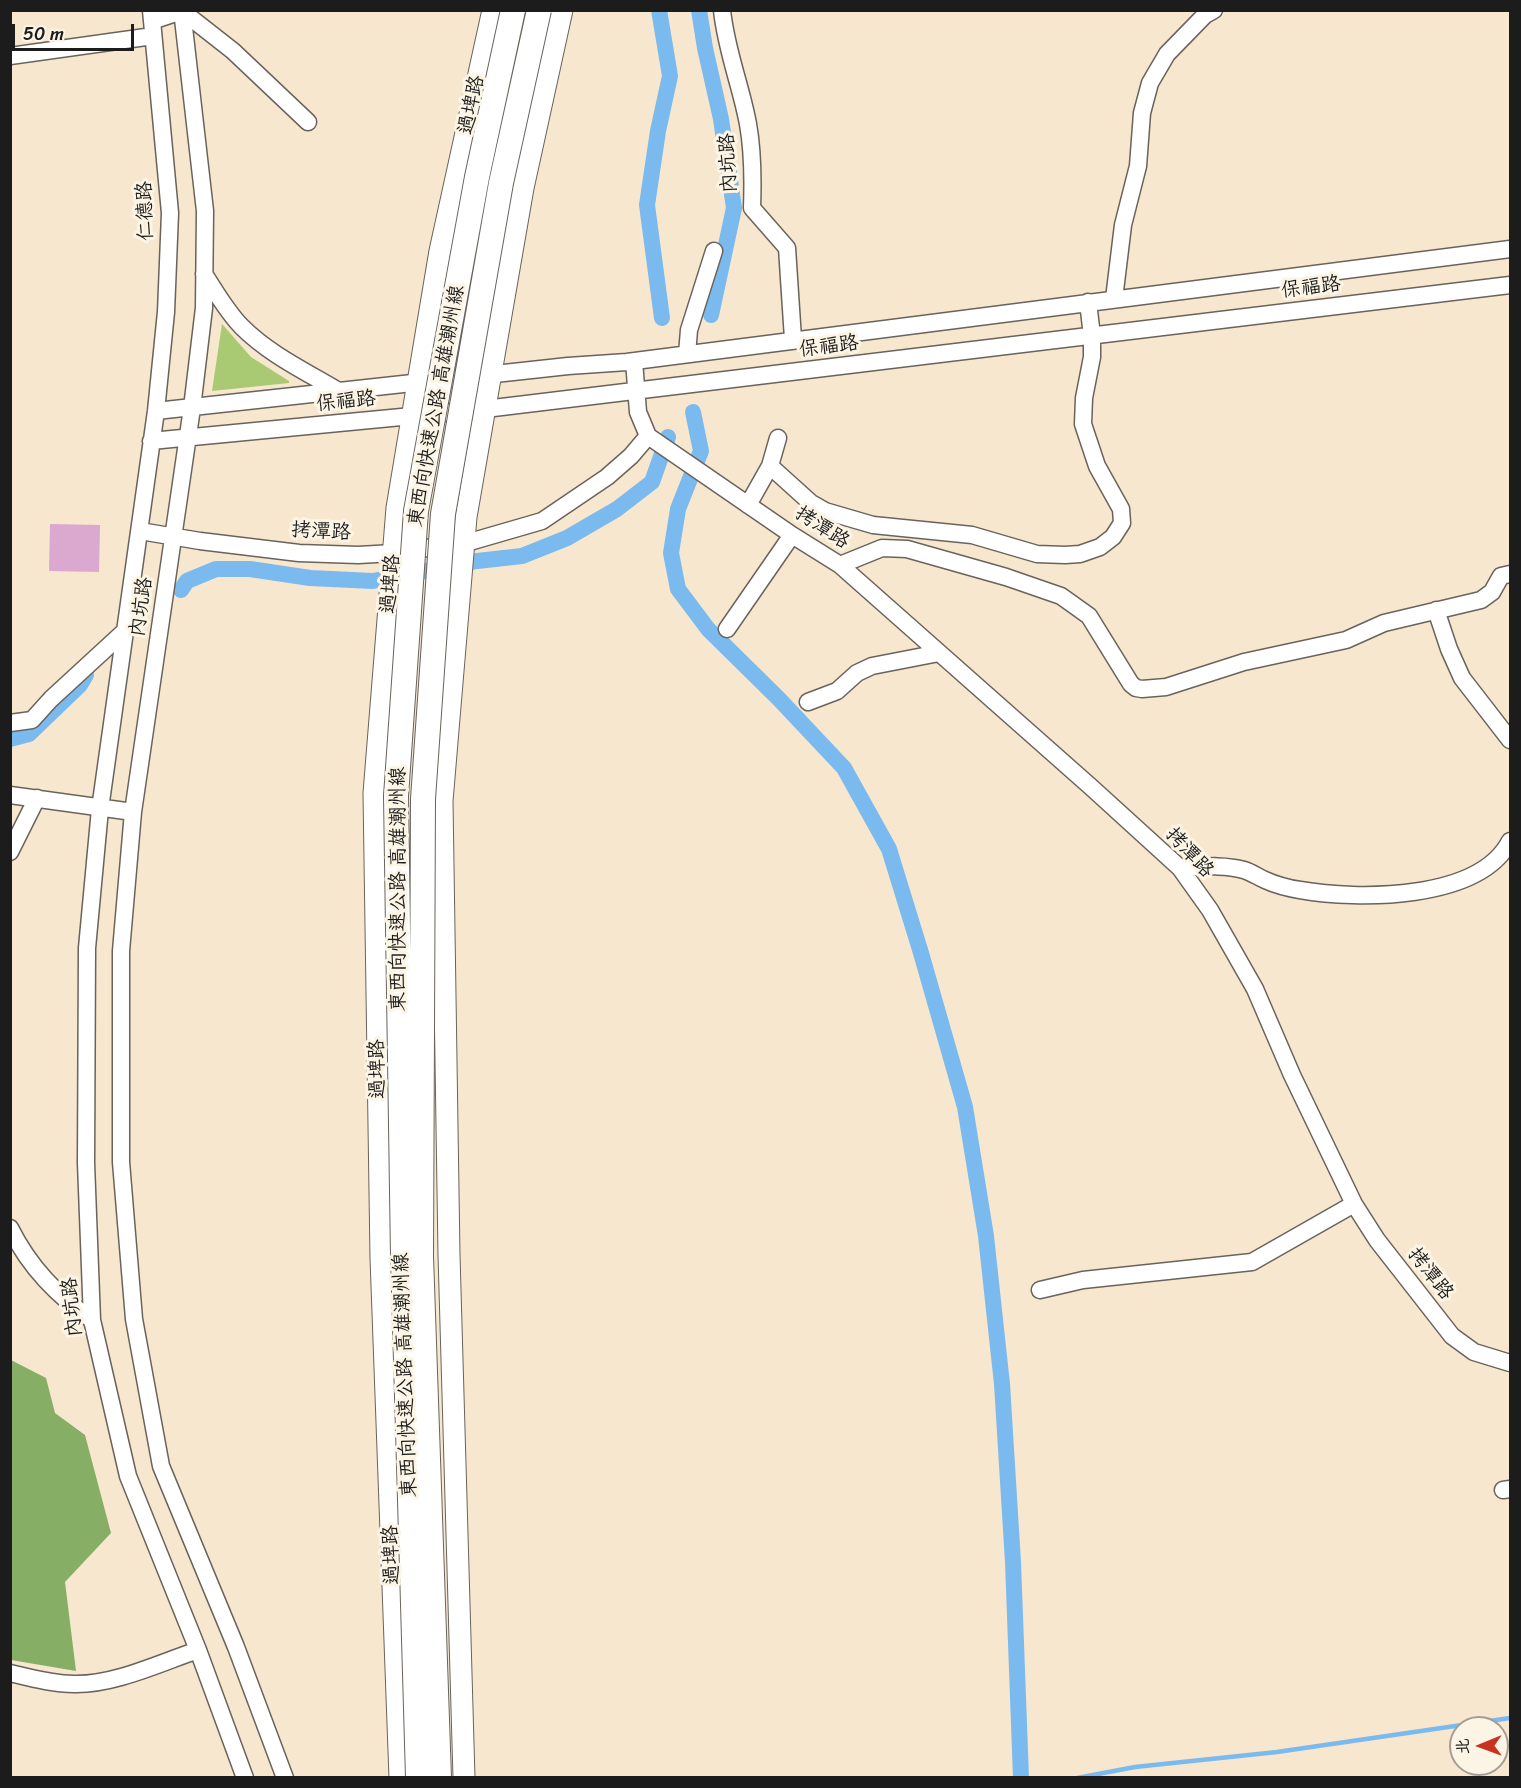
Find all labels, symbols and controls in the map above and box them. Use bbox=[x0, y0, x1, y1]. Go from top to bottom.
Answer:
scale bar bbox=[15, 12, 136, 50]
text: 50 m bbox=[23, 18, 64, 50]
street label: 過埤路 bbox=[454, 73, 490, 137]
street label: 內坑路 bbox=[715, 132, 743, 194]
street label: 仁德路 bbox=[133, 181, 159, 241]
street label: 保福路 bbox=[1280, 272, 1342, 304]
street label: 東西向快速公路 高雄潮州線 bbox=[404, 283, 470, 529]
street label: 保福路 bbox=[798, 331, 860, 363]
street label: 保福路 bbox=[315, 387, 377, 417]
street label: 拷潭路 bbox=[790, 502, 854, 554]
street label: 拷潭路 bbox=[290, 518, 352, 546]
street label: 過埤路 bbox=[376, 553, 406, 615]
street label: 內坑路 bbox=[126, 576, 158, 638]
street label: 東西向快速公路 高雄潮州線 bbox=[387, 766, 411, 1012]
street label: 拷潭路 bbox=[1160, 823, 1218, 883]
street label: 過埤路 bbox=[365, 1039, 391, 1099]
street label: 拷潭路 bbox=[1402, 1243, 1458, 1305]
street label: 東西向快速公路 高雄潮州線 bbox=[390, 1252, 422, 1498]
street label: 內坑路 bbox=[58, 1276, 88, 1338]
street label: 過埤路 bbox=[379, 1525, 405, 1585]
north arrow bbox=[1449, 1716, 1509, 1776]
text: 北 bbox=[1448, 1738, 1477, 1755]

